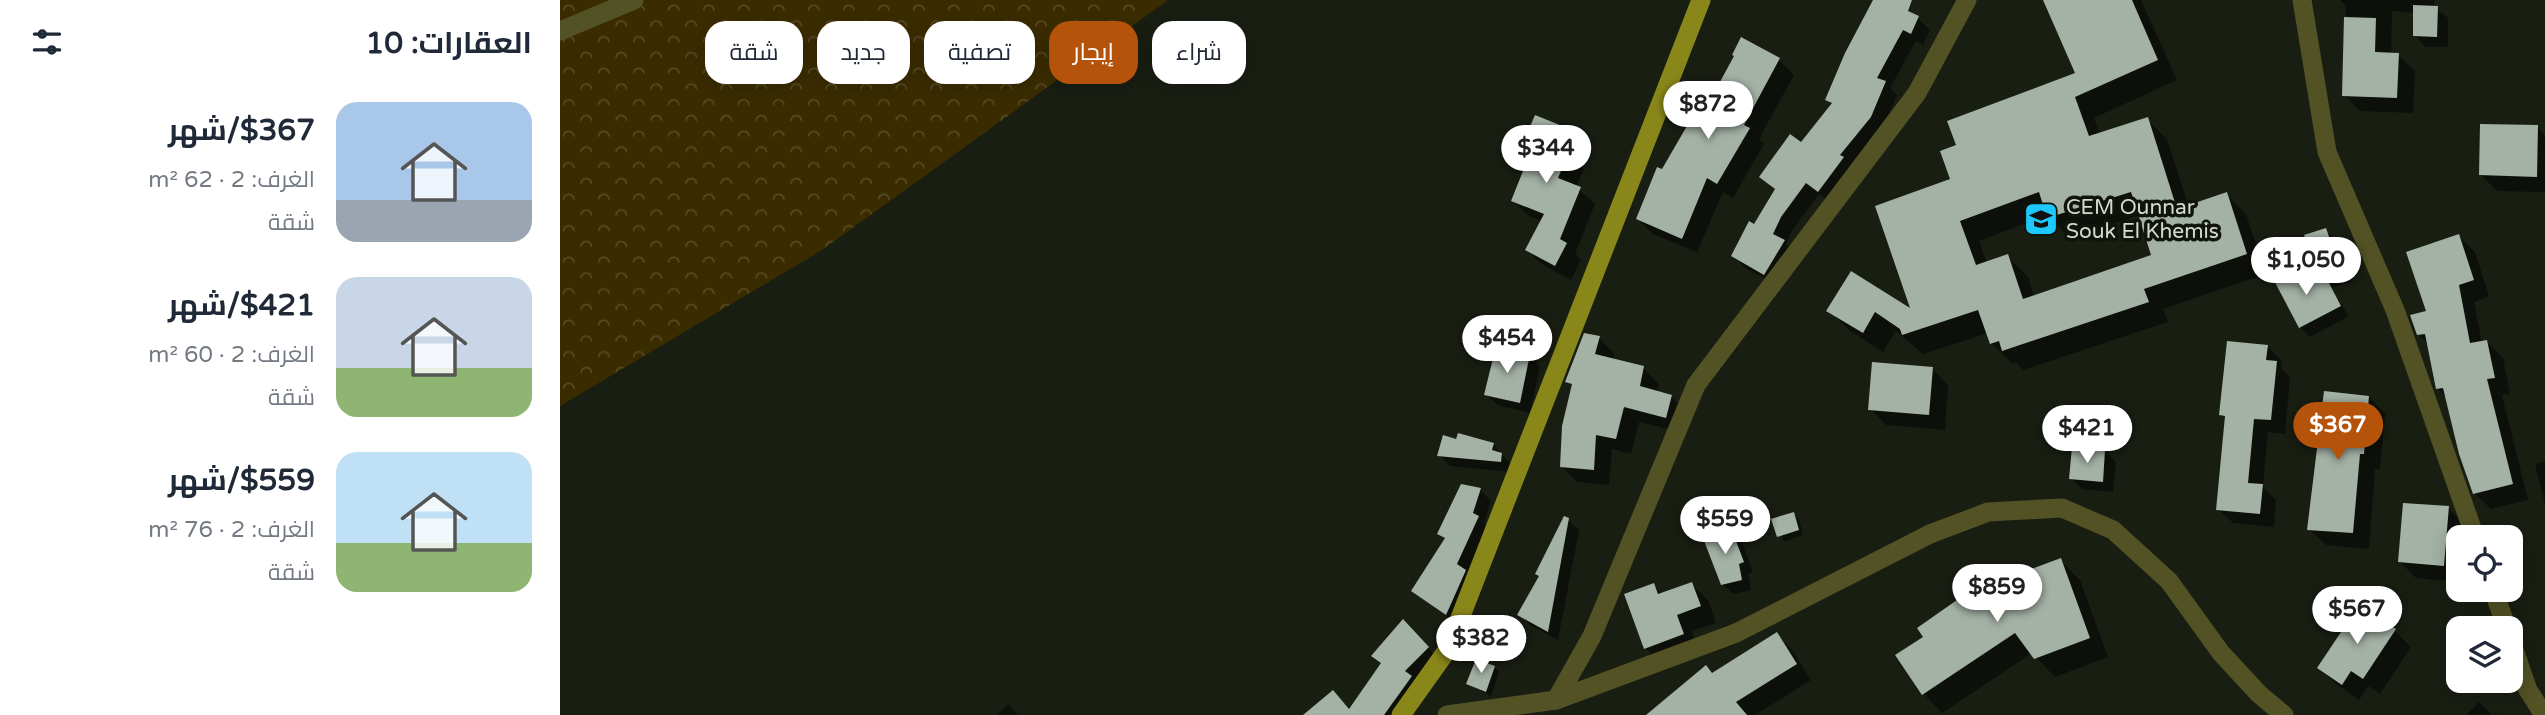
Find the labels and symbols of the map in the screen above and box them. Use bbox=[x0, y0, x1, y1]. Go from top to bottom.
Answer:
pin: $872 bbox=[1667, 82, 1749, 141]
pin: $344 bbox=[1505, 125, 1587, 185]
place label: CEM Ounnar Souk El Khemis bbox=[2066, 195, 2219, 244]
school or university icon: CEM Ounnar Souk El Khemis bbox=[2022, 200, 2060, 238]
pin: $1,050 bbox=[2249, 238, 2363, 297]
pin: $454 bbox=[1466, 316, 1548, 375]
pin: $367 bbox=[2297, 402, 2379, 462]
pin: $421 bbox=[2046, 406, 2128, 465]
pin: $559 bbox=[1684, 496, 1766, 556]
pin: $859 bbox=[1956, 564, 2038, 624]
pin: $567 bbox=[2316, 586, 2398, 646]
pin: $382 bbox=[1440, 616, 1522, 675]

